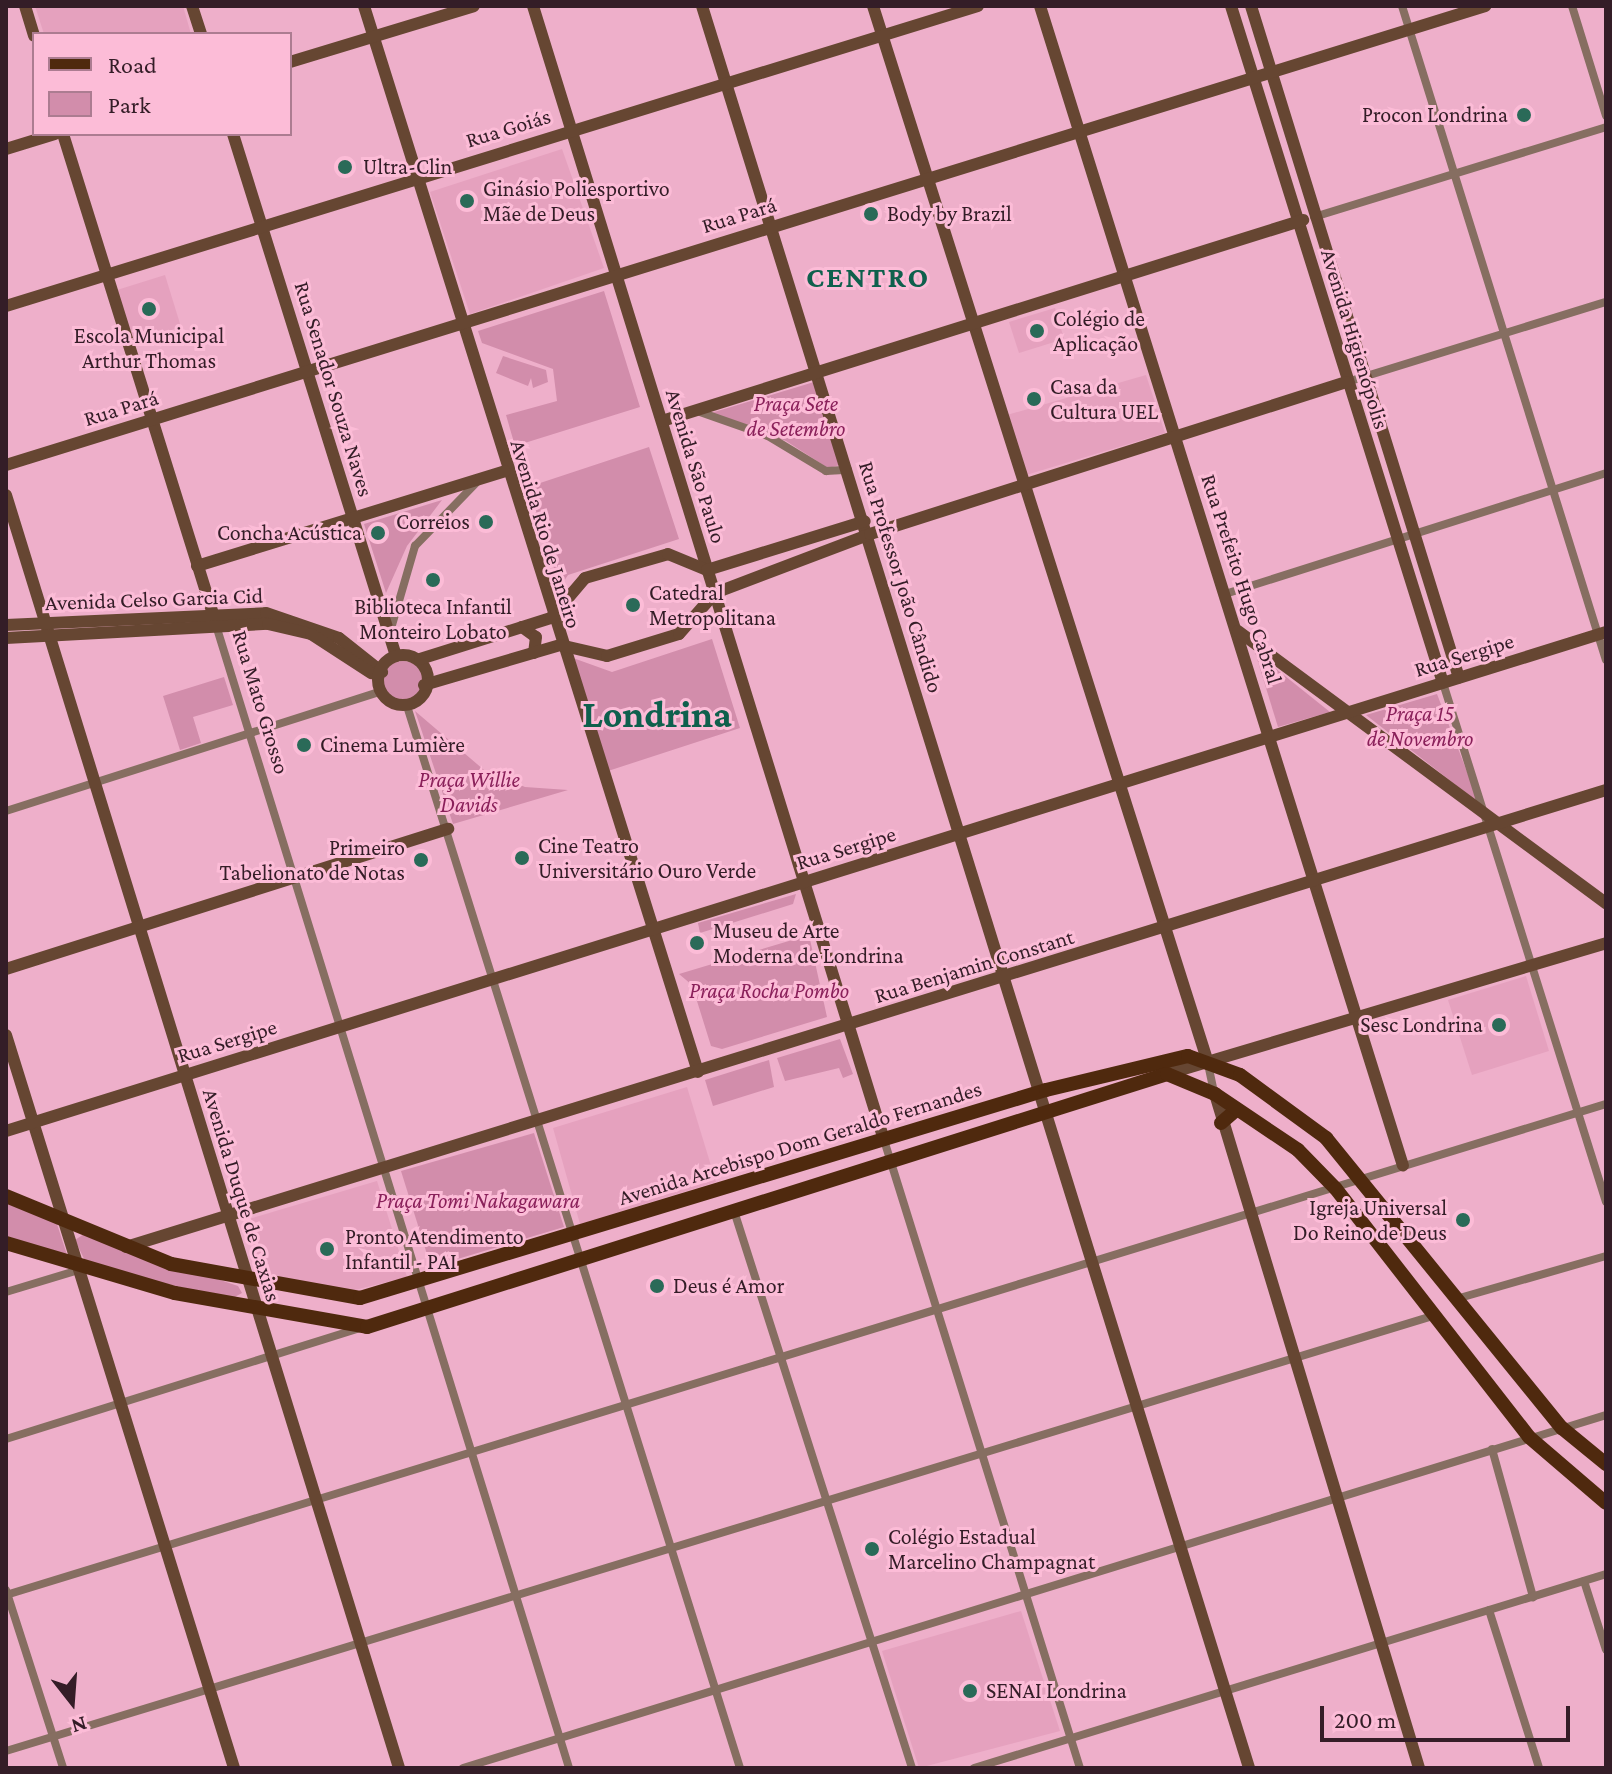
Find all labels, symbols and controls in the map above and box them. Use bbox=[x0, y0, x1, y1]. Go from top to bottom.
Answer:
legend bbox=[32, 32, 292, 136]
text: Road bbox=[108, 51, 157, 78]
text: Park bbox=[108, 91, 151, 118]
place label: Procon Londrina bbox=[1362, 102, 1508, 128]
street label: Rua Goiás bbox=[462, 103, 554, 153]
marker: Procon Londrina bbox=[1515, 106, 1533, 124]
place label: Ultra-Clin bbox=[363, 154, 452, 180]
marker: Ultra-Clin bbox=[334, 156, 356, 178]
place label: Ginásio Poliesportivo Mãe de Deus bbox=[483, 175, 670, 226]
street label: Rua Pará bbox=[699, 191, 779, 239]
marker: Ginásio Poliesportivo Mãe de Deus bbox=[458, 192, 476, 210]
place label: Body by Brazil bbox=[887, 201, 1012, 227]
marker: Body by Brazil bbox=[862, 205, 880, 223]
street label: Avenida Higienópolis bbox=[1315, 246, 1395, 432]
district label: CENTRO bbox=[806, 259, 930, 295]
street label: Rua Senador Souza Naves bbox=[289, 278, 379, 500]
marker: Escola Municipal Arthur Thomas bbox=[140, 300, 158, 318]
place label: Colégio de Aplicação bbox=[1053, 305, 1145, 356]
place label: Escola Municipal Arthur Thomas bbox=[74, 322, 224, 374]
marker: Colégio de Aplicação bbox=[1028, 322, 1046, 340]
place label: Casa da Cultura UEL bbox=[1050, 373, 1158, 424]
street label: Rua Pará bbox=[81, 384, 161, 432]
street label: Avenida São Paulo bbox=[660, 386, 732, 546]
park label: Praça Sete de Setembro bbox=[747, 390, 845, 442]
marker: Casa da Cultura UEL bbox=[1025, 390, 1043, 408]
street label: Avenida Rio de Janeiro bbox=[505, 437, 587, 631]
street label: Rua Professor João Cândido bbox=[853, 458, 949, 696]
street label: Rua Prefeito Hugo Cabral bbox=[1196, 471, 1288, 687]
place label: Correios bbox=[396, 509, 470, 535]
marker: Correios bbox=[477, 513, 495, 531]
place label: Concha Acústica bbox=[217, 520, 362, 546]
marker: Concha Acústica bbox=[369, 524, 387, 542]
marker: Biblioteca Infantil Monteiro Lobato bbox=[424, 571, 442, 589]
place label: Catedral Metropolitana bbox=[649, 579, 776, 630]
street label: Avenida Celso Garcia Cid bbox=[45, 582, 263, 616]
place label: Biblioteca Infantil Monteiro Lobato bbox=[354, 593, 512, 644]
marker: Catedral Metropolitana bbox=[624, 596, 642, 614]
street label: Rua Mato Grosso bbox=[227, 627, 295, 777]
street label: Rua Sergipe bbox=[1411, 627, 1517, 683]
district label: Londrina bbox=[582, 692, 732, 738]
park label: Praça 15 de Novembro bbox=[1367, 700, 1473, 752]
place label: Cinema Lumière bbox=[320, 732, 465, 758]
marker: Cinema Lumière bbox=[295, 736, 313, 754]
park label: Praça Willie Davids bbox=[418, 766, 520, 818]
street label: Rua Sergipe bbox=[793, 820, 899, 876]
place label: Cine Teatro Universitário Ouro Verde bbox=[538, 832, 756, 884]
place label: Primeiro Tabelionato de Notas bbox=[219, 834, 405, 886]
marker: Cine Teatro Universitário Ouro Verde bbox=[513, 849, 531, 867]
marker: Primeiro Tabelionato de Notas bbox=[412, 851, 430, 869]
place label: Museu de Arte Moderna de Londrina bbox=[713, 917, 904, 968]
street label: Rua Benjamin Constant bbox=[871, 923, 1077, 1009]
marker: Museu de Arte Moderna de Londrina bbox=[688, 934, 706, 952]
park label: Praça Rocha Pombo bbox=[689, 978, 849, 1004]
place label: Sesc Londrina bbox=[1360, 1012, 1483, 1038]
street label: Rua Sergipe bbox=[174, 1013, 280, 1069]
marker: Sesc Londrina bbox=[1490, 1016, 1508, 1034]
street label: Avenida Arcebispo Dom Geraldo Fernandes bbox=[615, 1075, 985, 1211]
street label: Avenida Duque de Caxias bbox=[197, 1085, 287, 1305]
park label: Praça Tomi Nakagawara bbox=[376, 1188, 580, 1214]
place label: Igreja Universal Do Reino de Deus bbox=[1293, 1194, 1447, 1246]
marker: Igreja Universal Do Reino de Deus bbox=[1454, 1211, 1472, 1229]
place label: Pronto Atendimento Infantil - PAI bbox=[345, 1223, 524, 1274]
marker: Pronto Atendimento Infantil - PAI bbox=[316, 1238, 338, 1260]
place label: Deus é Amor bbox=[673, 1273, 784, 1299]
marker: Deus é Amor bbox=[648, 1277, 666, 1295]
place label: Colégio Estadual Marcelino Champagnat bbox=[888, 1523, 1095, 1574]
marker: Colégio Estadual Marcelino Champagnat bbox=[863, 1540, 881, 1558]
north arrow bbox=[32, 1662, 112, 1742]
place label: SENAI Londrina bbox=[986, 1678, 1127, 1704]
marker: SENAI Londrina bbox=[961, 1682, 979, 1700]
scale bar bbox=[1324, 1690, 1574, 1740]
text: 200 m bbox=[1334, 1706, 1396, 1733]
text: N bbox=[68, 1711, 90, 1740]

